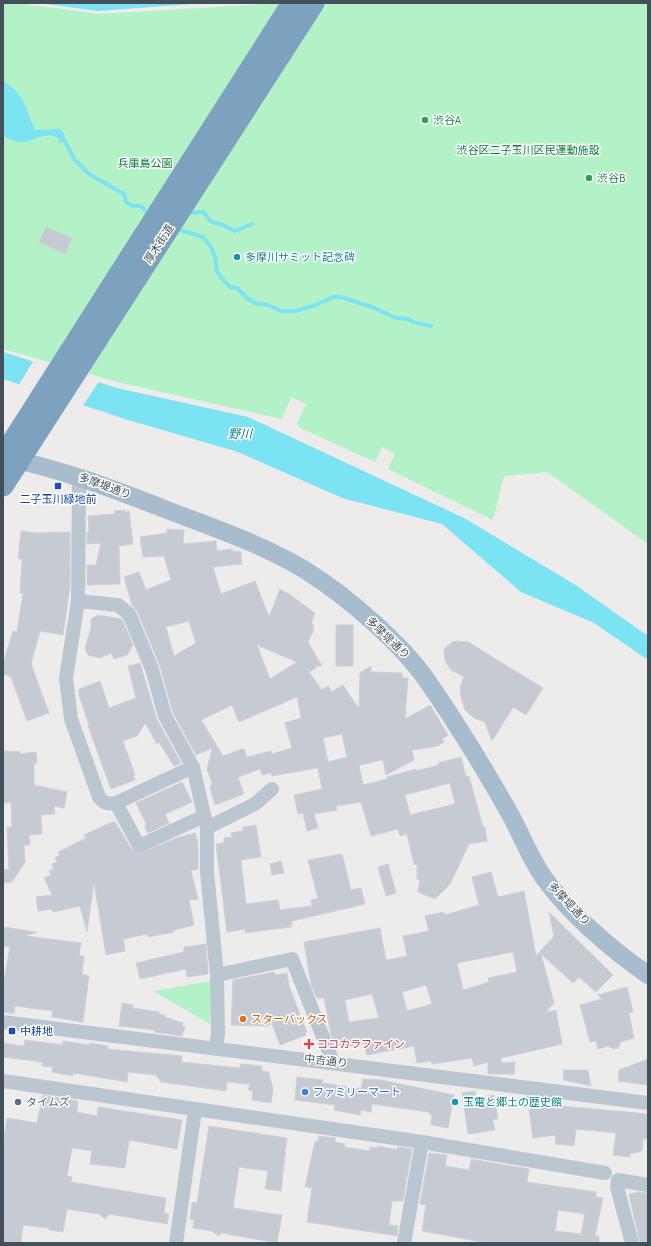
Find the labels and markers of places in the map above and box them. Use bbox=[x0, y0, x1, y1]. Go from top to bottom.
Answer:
place label: 渋谷A bbox=[433, 113, 461, 128]
marker: 渋谷A bbox=[420, 115, 430, 125]
place label: 渋谷B bbox=[597, 171, 626, 186]
marker: 渋谷B bbox=[584, 173, 594, 183]
place label: 多摩川サミット記念碑 bbox=[245, 250, 355, 265]
marker: 多摩川サミット記念碑 bbox=[232, 252, 242, 262]
marker: 二子玉川緑地前 bbox=[53, 481, 63, 491]
place label: 二子玉川緑地前 bbox=[20, 492, 97, 507]
place label: スターバックス bbox=[251, 1012, 328, 1027]
marker: スターバックス bbox=[238, 1014, 248, 1024]
place label: 中耕地 bbox=[20, 1024, 53, 1039]
marker: 中耕地 bbox=[7, 1026, 17, 1036]
place label: ココカラファイン bbox=[317, 1037, 405, 1052]
marker: ココカラファイン bbox=[304, 1039, 314, 1049]
place label: ファミリーマート bbox=[313, 1085, 401, 1100]
marker: ファミリーマート bbox=[300, 1087, 310, 1097]
place label: タイムズ bbox=[26, 1095, 70, 1110]
place label: 玉電と郷土の歴史館 bbox=[463, 1095, 562, 1110]
marker: タイムズ bbox=[13, 1097, 23, 1107]
marker: 玉電と郷土の歴史館 bbox=[450, 1097, 460, 1107]

